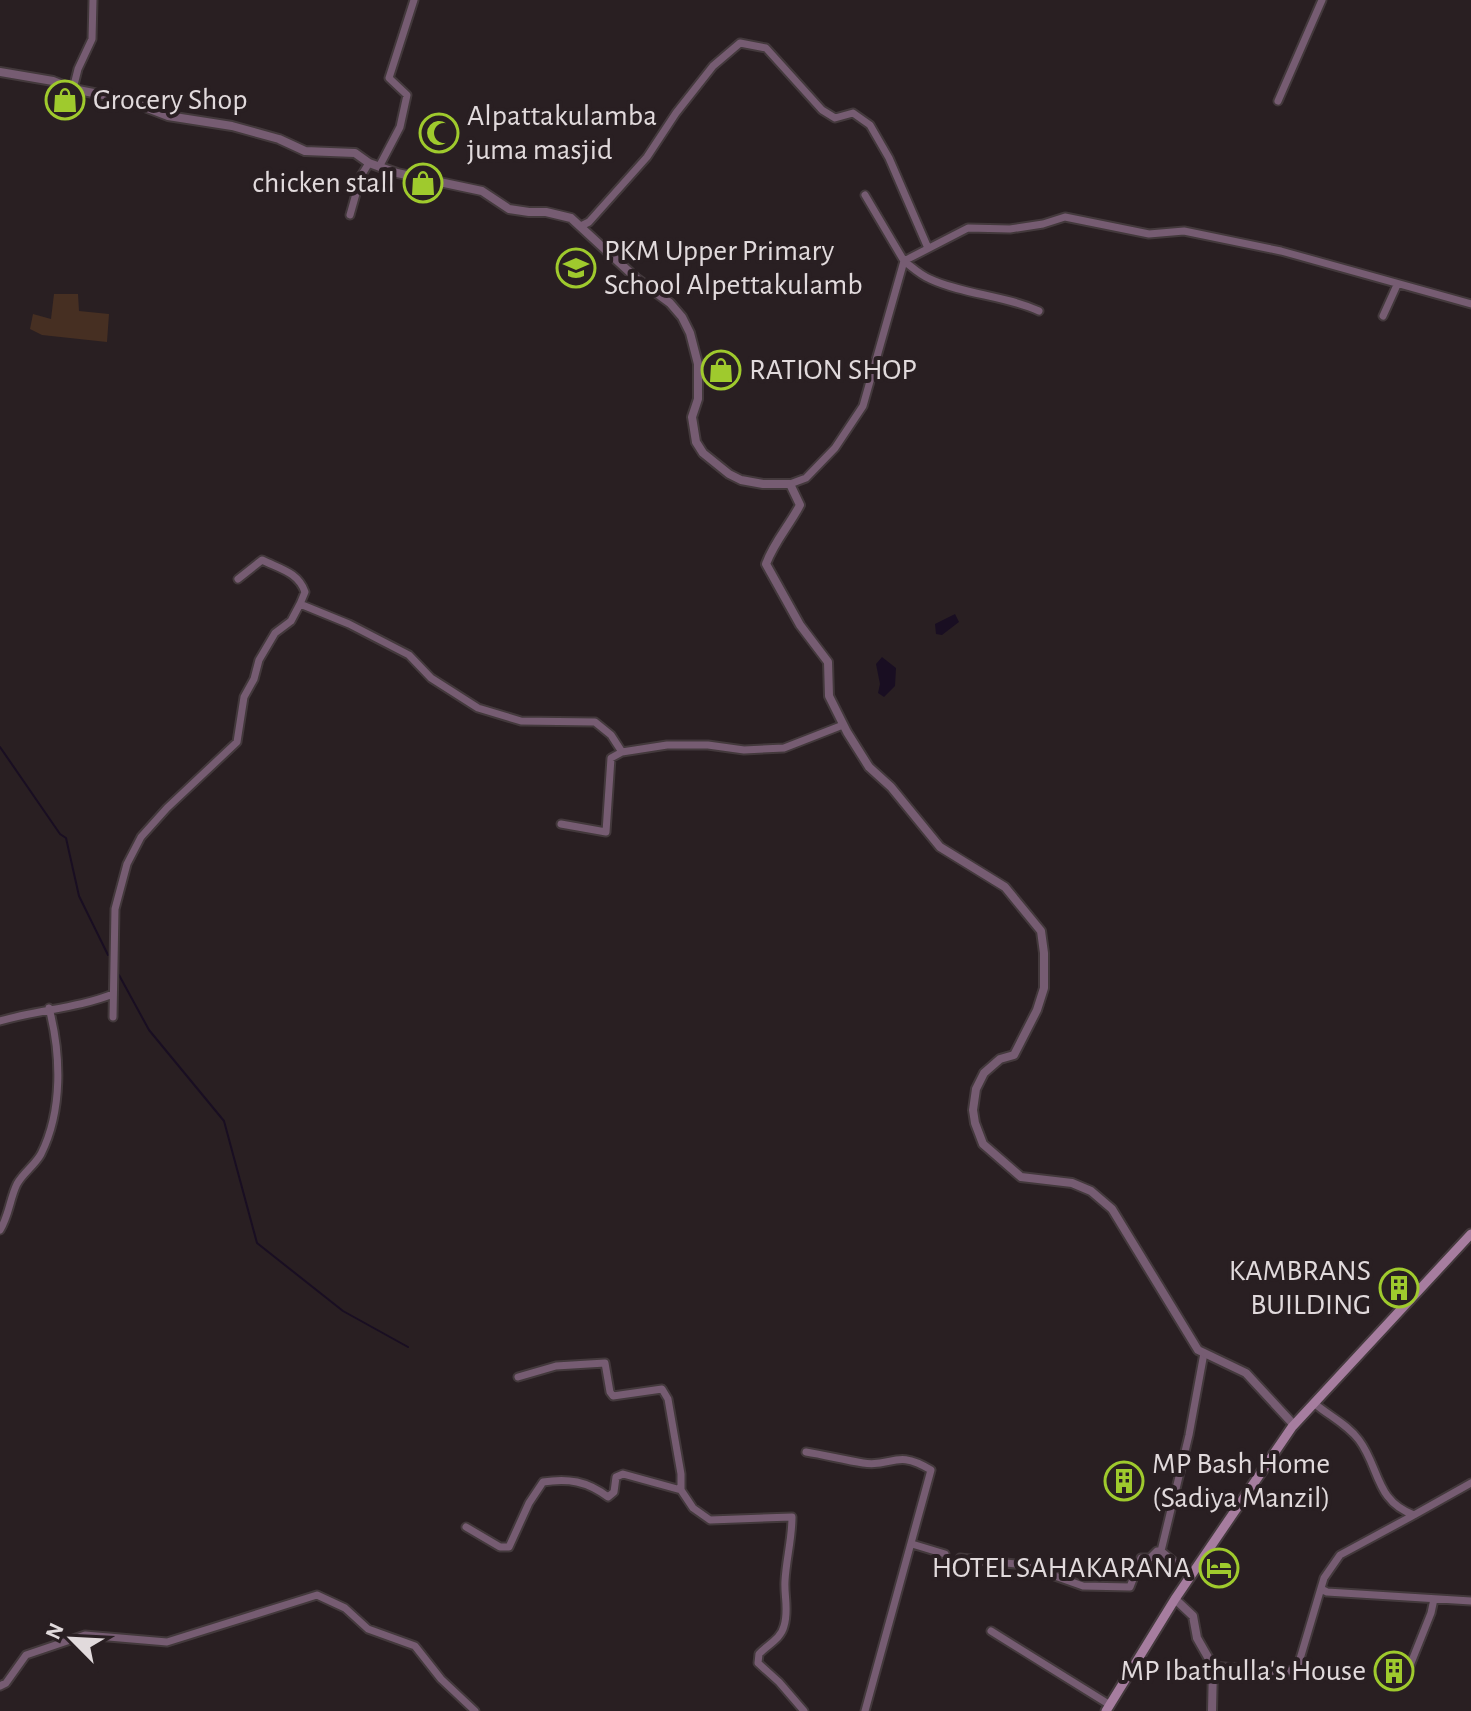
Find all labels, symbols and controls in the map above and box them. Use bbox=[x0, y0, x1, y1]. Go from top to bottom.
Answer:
shop icon: Grocery Shop bbox=[44, 79, 86, 121]
place label: Grocery Shop bbox=[93, 85, 247, 115]
place label: Alpattakulamba juma masjid bbox=[467, 101, 657, 165]
mosque icon: Alpattakulamba juma masjid bbox=[418, 112, 460, 154]
shop icon: chicken stall bbox=[402, 162, 444, 204]
place label: chicken stall bbox=[252, 168, 395, 198]
place label: PKM Upper Primary School Alpettakulamb bbox=[604, 236, 863, 300]
school or university icon: PKM Upper Primary School Alpettakulamb bbox=[555, 247, 597, 289]
shop icon: RATION SHOP bbox=[700, 349, 742, 391]
place label: RATION SHOP bbox=[749, 355, 917, 385]
place label: KAMBRANS BUILDING bbox=[1229, 1256, 1371, 1320]
building icon: KAMBRANS BUILDING bbox=[1378, 1267, 1420, 1309]
place label: MP Bash Home (Sadiya Manzil) bbox=[1152, 1449, 1331, 1513]
building icon: MP Bash Home (Sadiya Manzil) bbox=[1103, 1460, 1145, 1502]
hotel icon: HOTEL SAHAKARANA bbox=[1198, 1547, 1240, 1589]
place label: HOTEL SAHAKARANA bbox=[932, 1553, 1191, 1583]
north arrow bbox=[32, 1599, 112, 1679]
text: N bbox=[41, 1620, 68, 1643]
building icon: MP Ibathulla's House bbox=[1373, 1650, 1415, 1692]
place label: MP Ibathulla's House bbox=[1120, 1656, 1366, 1686]

